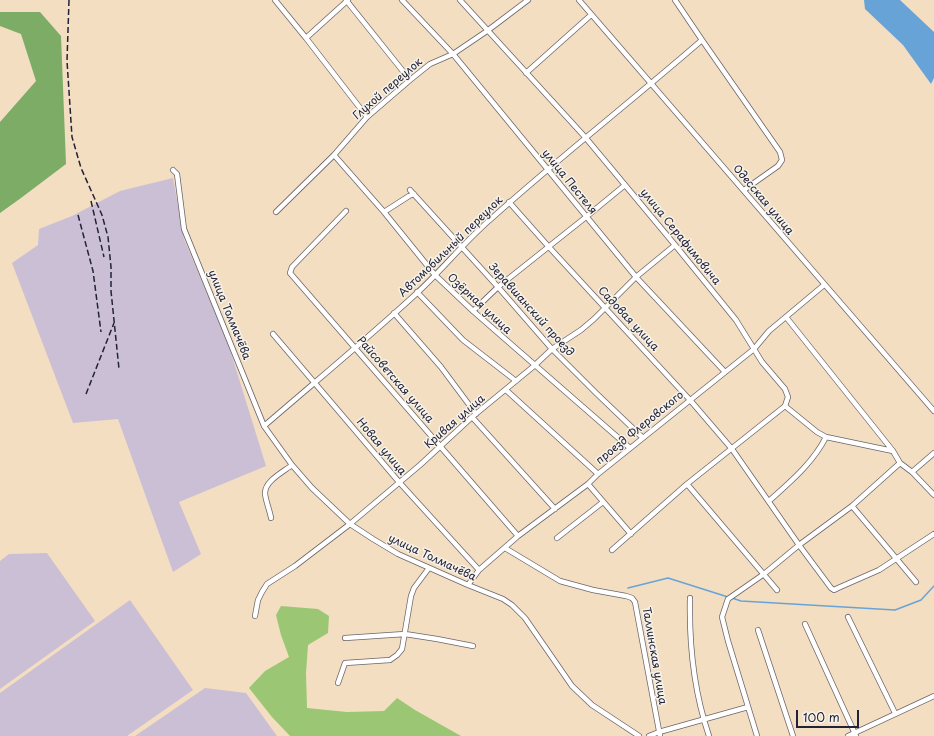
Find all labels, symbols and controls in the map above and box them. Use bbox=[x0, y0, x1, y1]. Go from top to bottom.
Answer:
street label: Глухой переулок bbox=[351, 55, 425, 123]
street label: улица Пестеля bbox=[539, 147, 599, 217]
street label: Одесская улица bbox=[730, 162, 796, 238]
street label: улица Серафимовича bbox=[637, 186, 723, 288]
street label: Автомобильный переулок bbox=[396, 194, 506, 300]
street label: Зеравшанский проезд bbox=[486, 261, 576, 359]
street label: улица Толмачёва bbox=[205, 268, 253, 362]
street label: Озёрная улица bbox=[444, 271, 514, 337]
street label: Садовая улица bbox=[595, 284, 661, 354]
street label: Райсоветская улица bbox=[354, 334, 436, 426]
street label: проезд Флеровского bbox=[594, 389, 686, 467]
street label: Кривая улица bbox=[422, 392, 488, 452]
street label: Новая улица bbox=[353, 416, 409, 478]
street label: улица Толмачёва bbox=[386, 532, 478, 584]
street label: Таллинская улица bbox=[639, 606, 669, 706]
scale bar bbox=[798, 702, 861, 728]
text: 100 m bbox=[803, 708, 840, 726]

